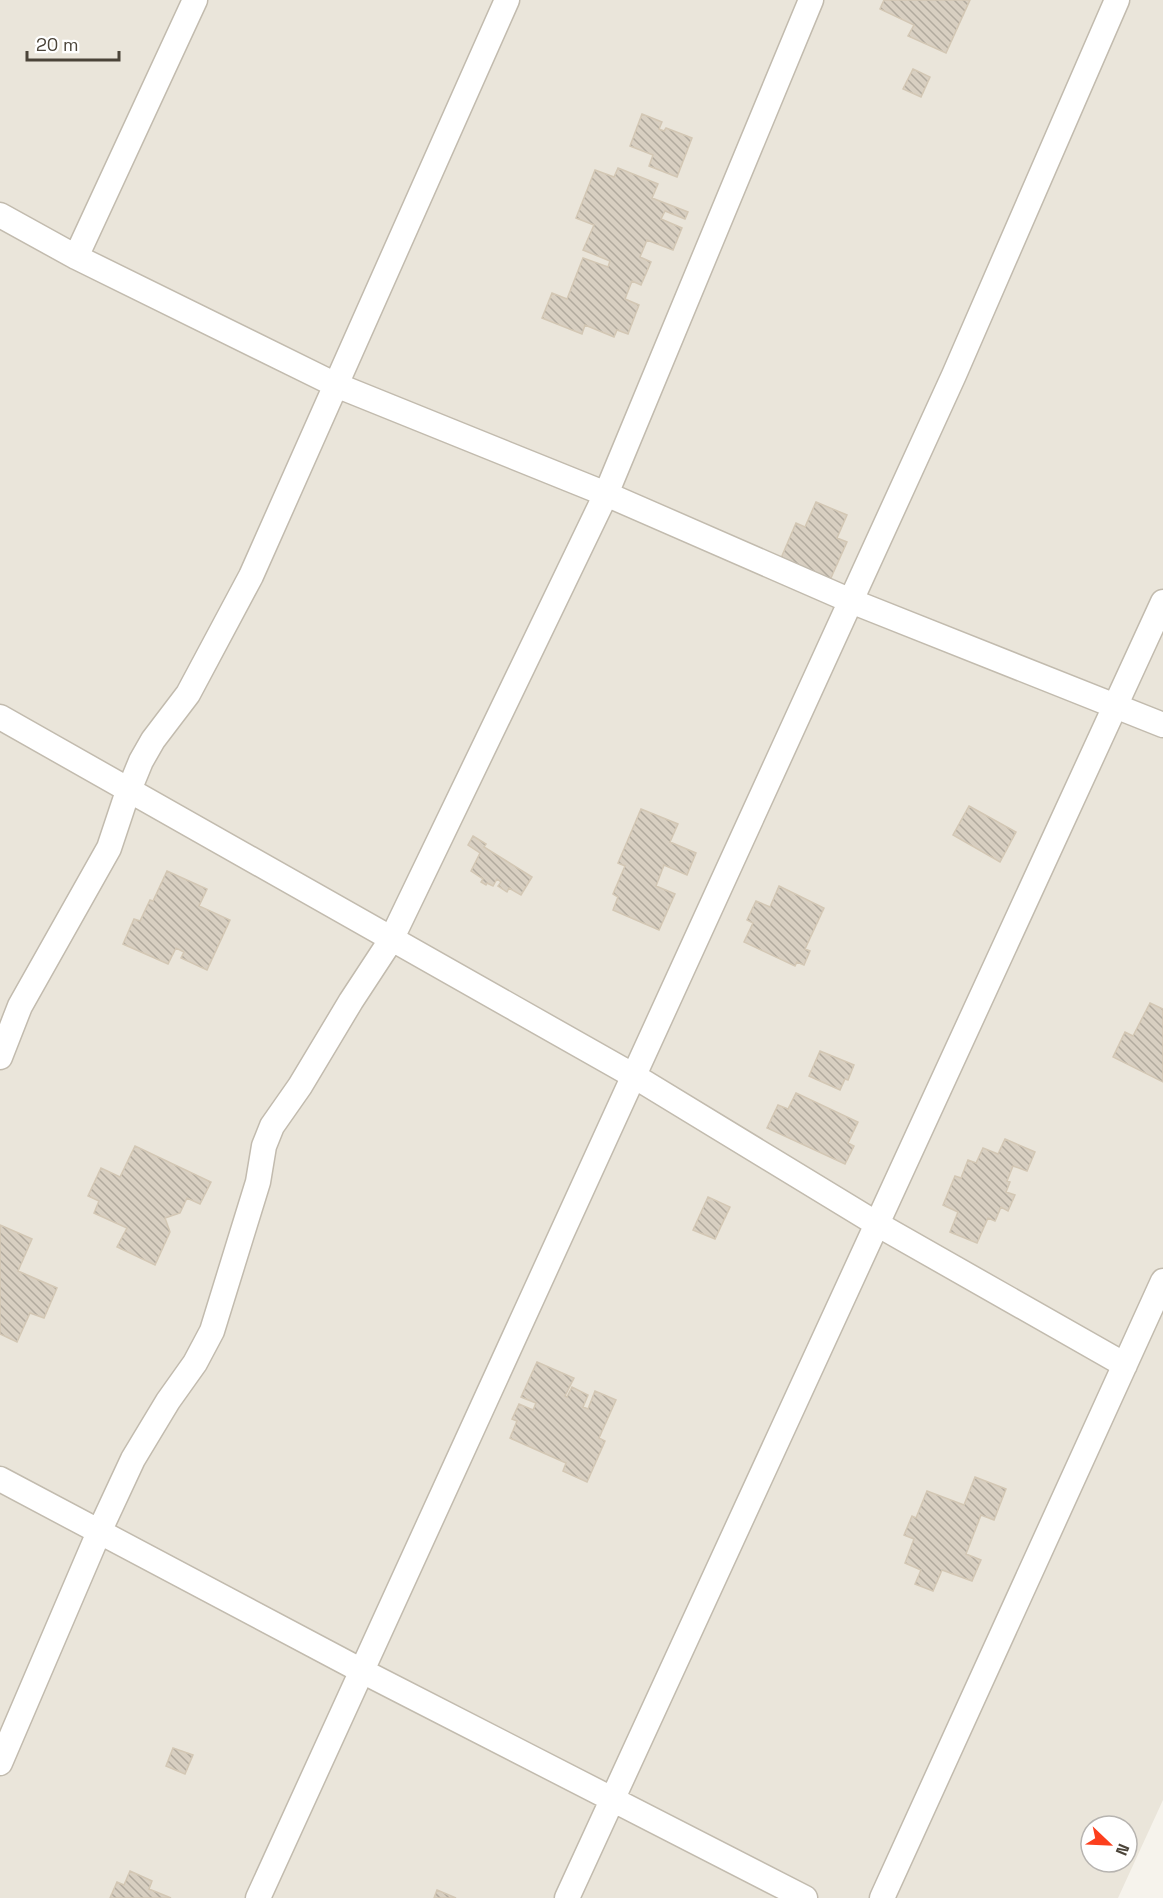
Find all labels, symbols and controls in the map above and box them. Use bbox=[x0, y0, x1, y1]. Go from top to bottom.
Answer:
scale bar bbox=[27, 24, 118, 62]
text: 20 m bbox=[36, 33, 79, 56]
north arrow bbox=[1079, 1814, 1139, 1874]
text: N bbox=[1111, 1841, 1134, 1859]

